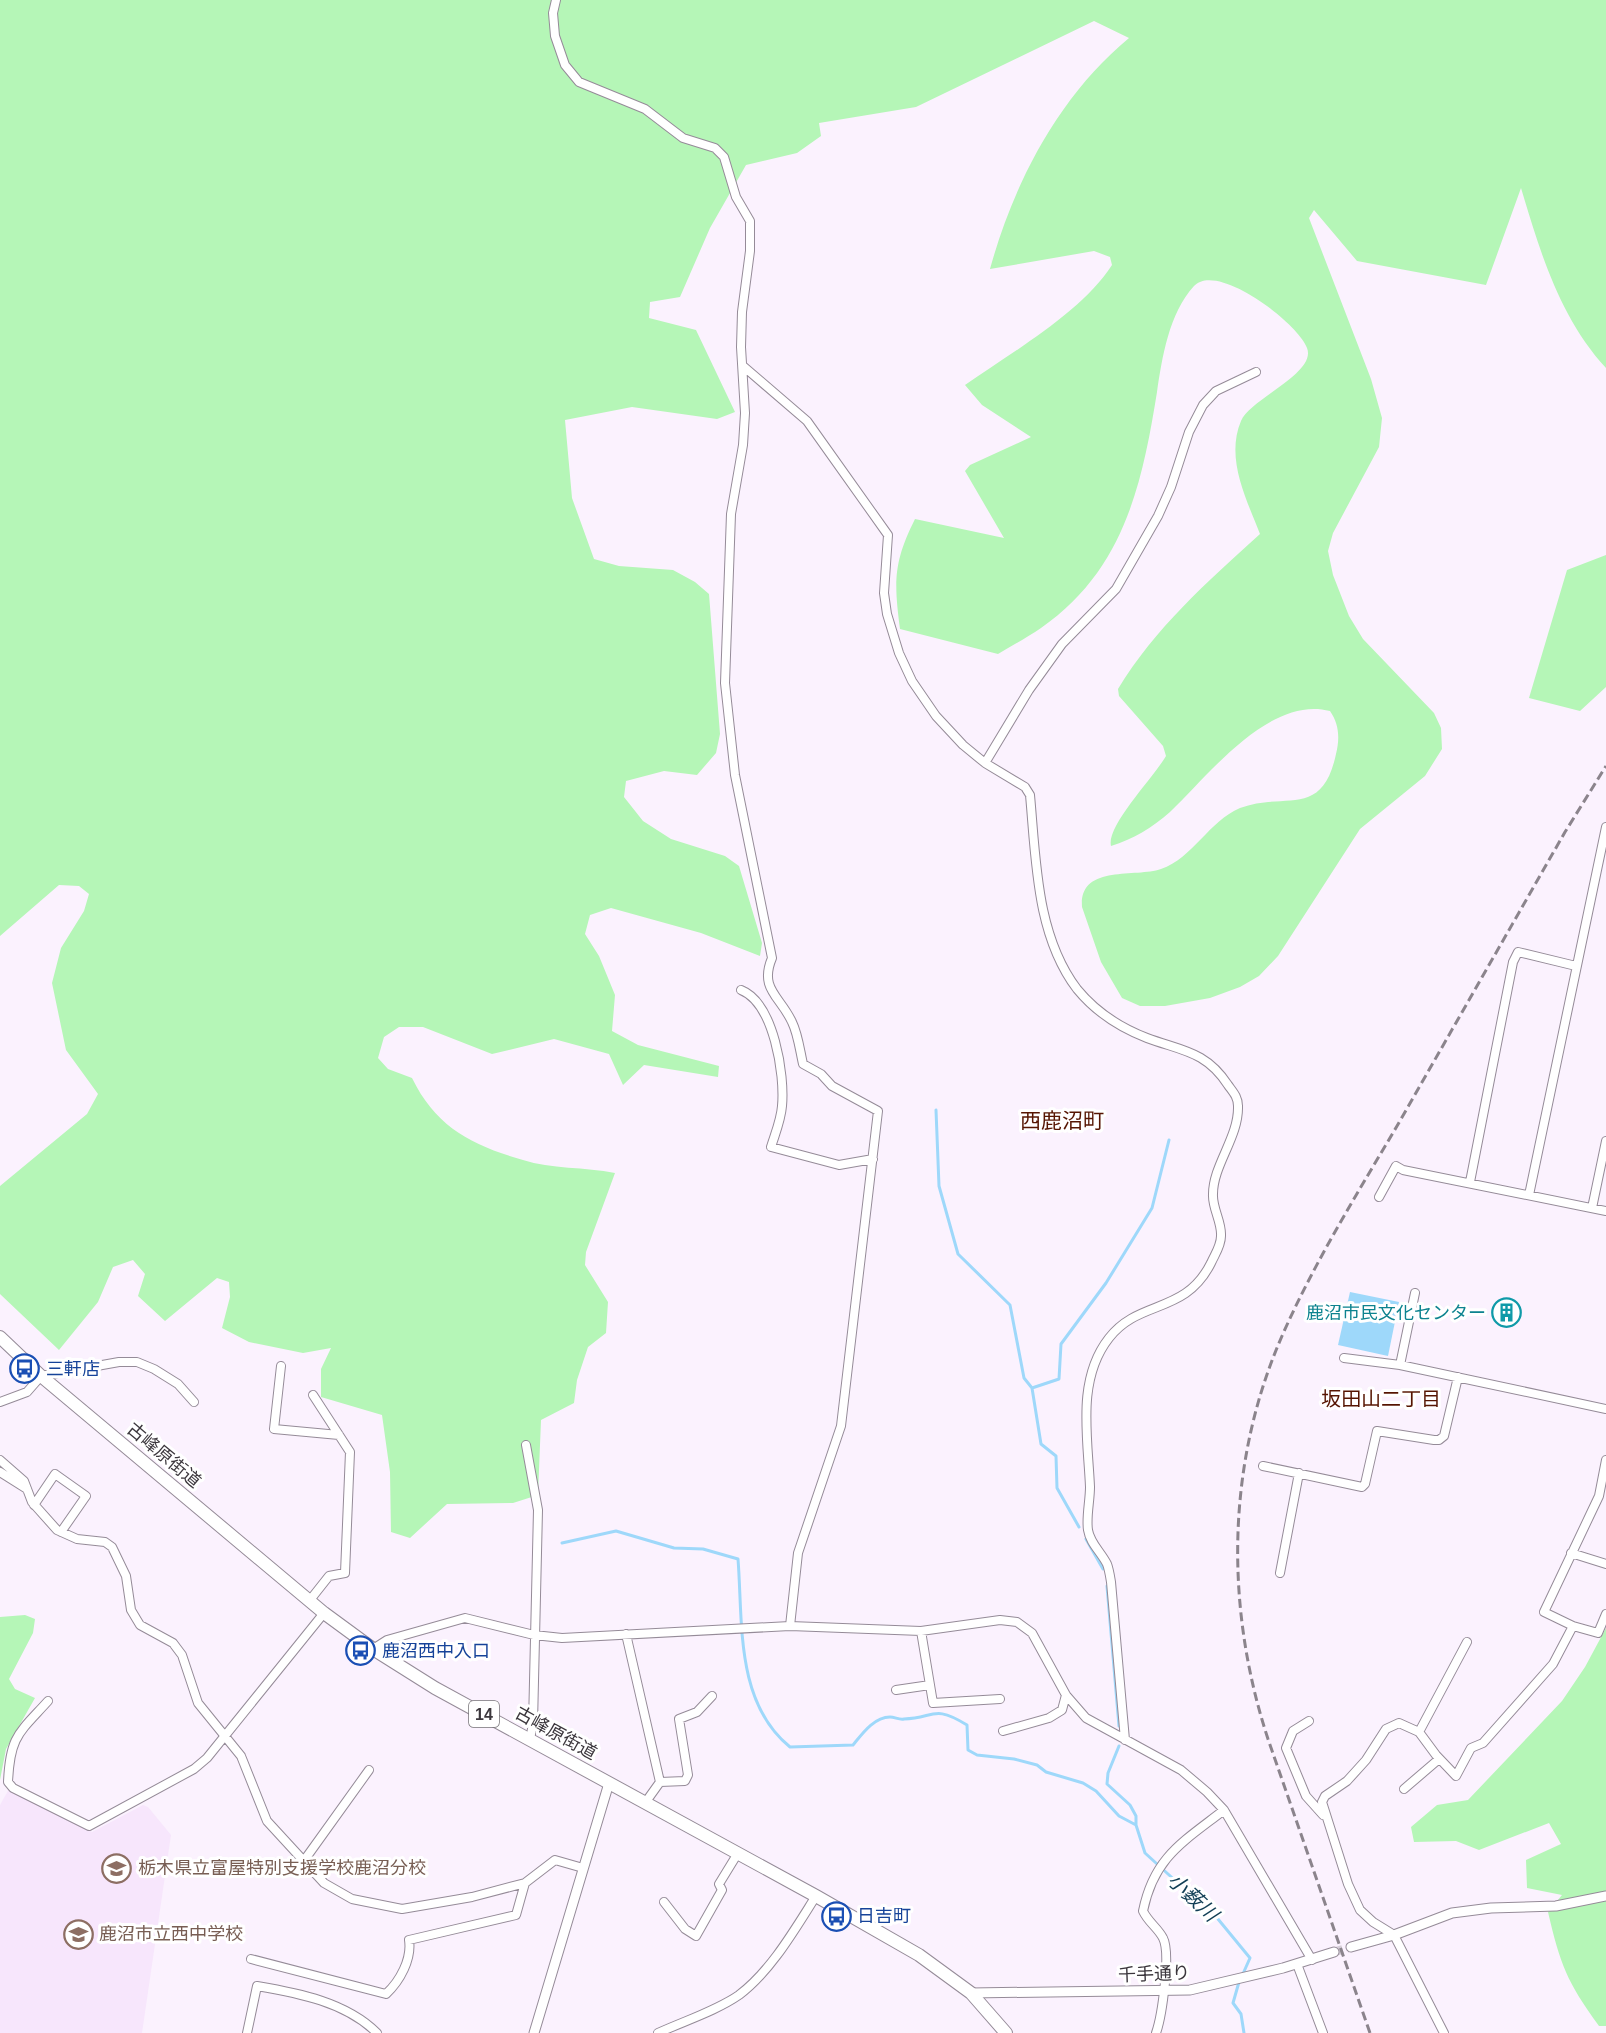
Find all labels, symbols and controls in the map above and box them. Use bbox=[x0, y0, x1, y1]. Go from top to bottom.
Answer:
district label: 西鹿沼町 bbox=[1020, 1109, 1104, 1132]
building icon: 鹿沼市民文化センター bbox=[1491, 1297, 1523, 1329]
place label: 鹿沼市民文化センター bbox=[1306, 1303, 1486, 1323]
bus stop icon: 三軒店 bbox=[9, 1353, 41, 1385]
place label: 三軒店 bbox=[46, 1359, 100, 1379]
district label: 坂田山二丁目 bbox=[1321, 1388, 1441, 1410]
street label: 古峰原街道 bbox=[123, 1418, 205, 1492]
bus stop icon: 鹿沼西中入口 bbox=[345, 1635, 377, 1667]
place label: 鹿沼西中入口 bbox=[382, 1641, 490, 1661]
road number: 14 bbox=[469, 1701, 499, 1727]
street label: 古峰原街道 bbox=[512, 1702, 600, 1764]
school or university icon: 栃木県立富屋特別支援学校鹿沼分校 bbox=[101, 1852, 133, 1884]
place label: 栃木県立富屋特別支援学校鹿沼分校 bbox=[138, 1858, 426, 1878]
water label: 小薮川 bbox=[1164, 1868, 1224, 1927]
bus stop icon: 日吉町 bbox=[820, 1900, 852, 1932]
place label: 日吉町 bbox=[857, 1906, 911, 1926]
school or university icon: 鹿沼市立西中学校 bbox=[62, 1918, 94, 1950]
place label: 鹿沼市立西中学校 bbox=[99, 1924, 243, 1944]
street label: 千手通り bbox=[1118, 1963, 1190, 1985]

